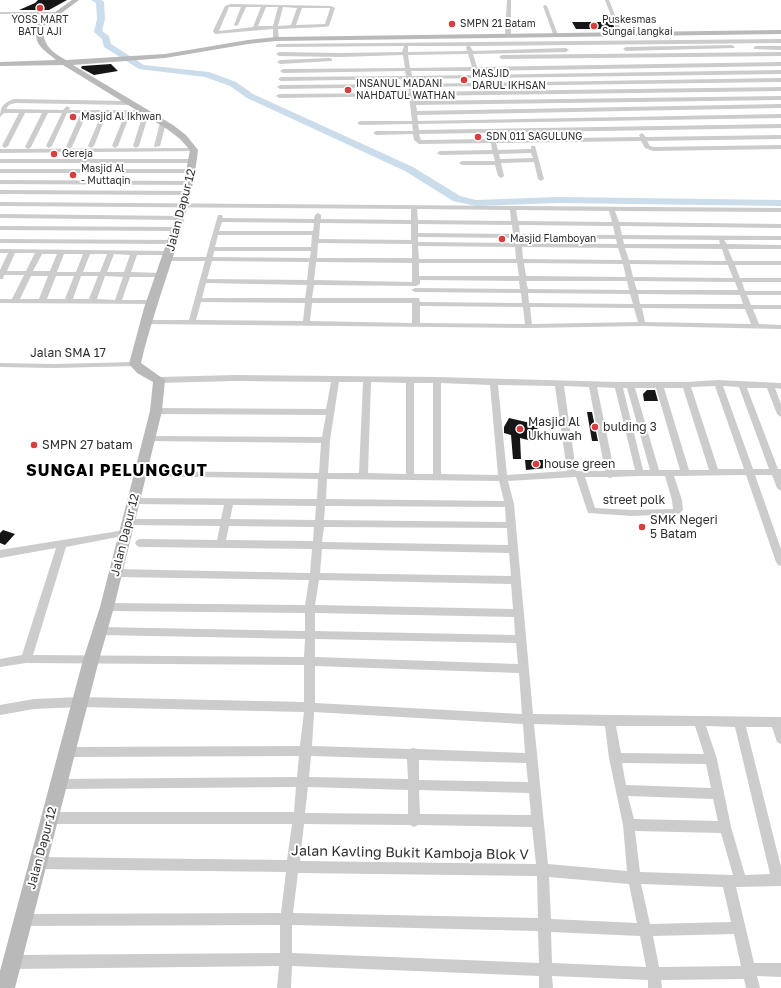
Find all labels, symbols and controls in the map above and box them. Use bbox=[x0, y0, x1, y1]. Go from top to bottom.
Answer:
marker: YOSS MART BATU AJI bbox=[35, 3, 45, 13]
place label: YOSS MART BATU AJI bbox=[12, 14, 68, 38]
place label: Puskesmas Sungai langkai bbox=[602, 14, 673, 38]
place label: SMPN 21 Batam bbox=[460, 18, 536, 30]
marker: SMPN 21 Batam bbox=[447, 19, 457, 29]
marker: Puskesmas Sungai langkai bbox=[589, 21, 599, 31]
place label: MASJID DARUL IKHSAN bbox=[472, 68, 546, 92]
marker: MASJID DARUL IKHSAN bbox=[459, 75, 469, 85]
place label: INSANUL MADANI NAHDATUL WATHAN bbox=[356, 78, 455, 102]
marker: INSANUL MADANI NAHDATUL WATHAN bbox=[343, 85, 353, 95]
place label: Masjid Al Ikhwan bbox=[81, 111, 161, 123]
marker: Masjid Al Ikhwan bbox=[68, 112, 78, 122]
place label: SDN 011 SAGULUNG bbox=[486, 131, 582, 143]
marker: SDN 011 SAGULUNG bbox=[473, 132, 483, 142]
place label: Gereja bbox=[62, 148, 93, 160]
marker: Gereja bbox=[49, 149, 59, 159]
place label: Masjid Al - Muttaqin bbox=[81, 163, 130, 186]
street label: Jalan Dapur 12 bbox=[163, 167, 199, 253]
marker: Masjid Al - Muttaqin bbox=[68, 170, 78, 180]
place label: Masjid Flamboyan bbox=[510, 233, 596, 245]
marker: Masjid Flamboyan bbox=[497, 234, 507, 244]
street label: Jalan SMA 17 bbox=[30, 346, 106, 360]
place label: Masjid Al Ukhuwah bbox=[528, 415, 582, 443]
place label: bulding 3 bbox=[603, 420, 657, 434]
marker: bulding 3 bbox=[590, 422, 600, 432]
marker: Masjid Al Ukhuwah bbox=[515, 424, 525, 434]
place label: SMPN 27 batam bbox=[42, 438, 133, 452]
marker: SMPN 27 batam bbox=[29, 440, 39, 450]
place label: house green bbox=[544, 457, 615, 471]
marker: house green bbox=[531, 459, 541, 469]
district label: SUNGAI PELUNGGUT bbox=[26, 461, 208, 481]
street label: Jalan Dapur 12 bbox=[108, 492, 142, 578]
street label: street polk bbox=[603, 493, 665, 507]
place label: SMK Negeri 5 Batam bbox=[650, 513, 718, 541]
marker: SMK Negeri 5 Batam bbox=[637, 522, 647, 532]
street label: Jalan Dapur 12 bbox=[24, 805, 60, 891]
street label: Jalan Kavling Bukit Kamboja Blok V bbox=[291, 843, 529, 863]

